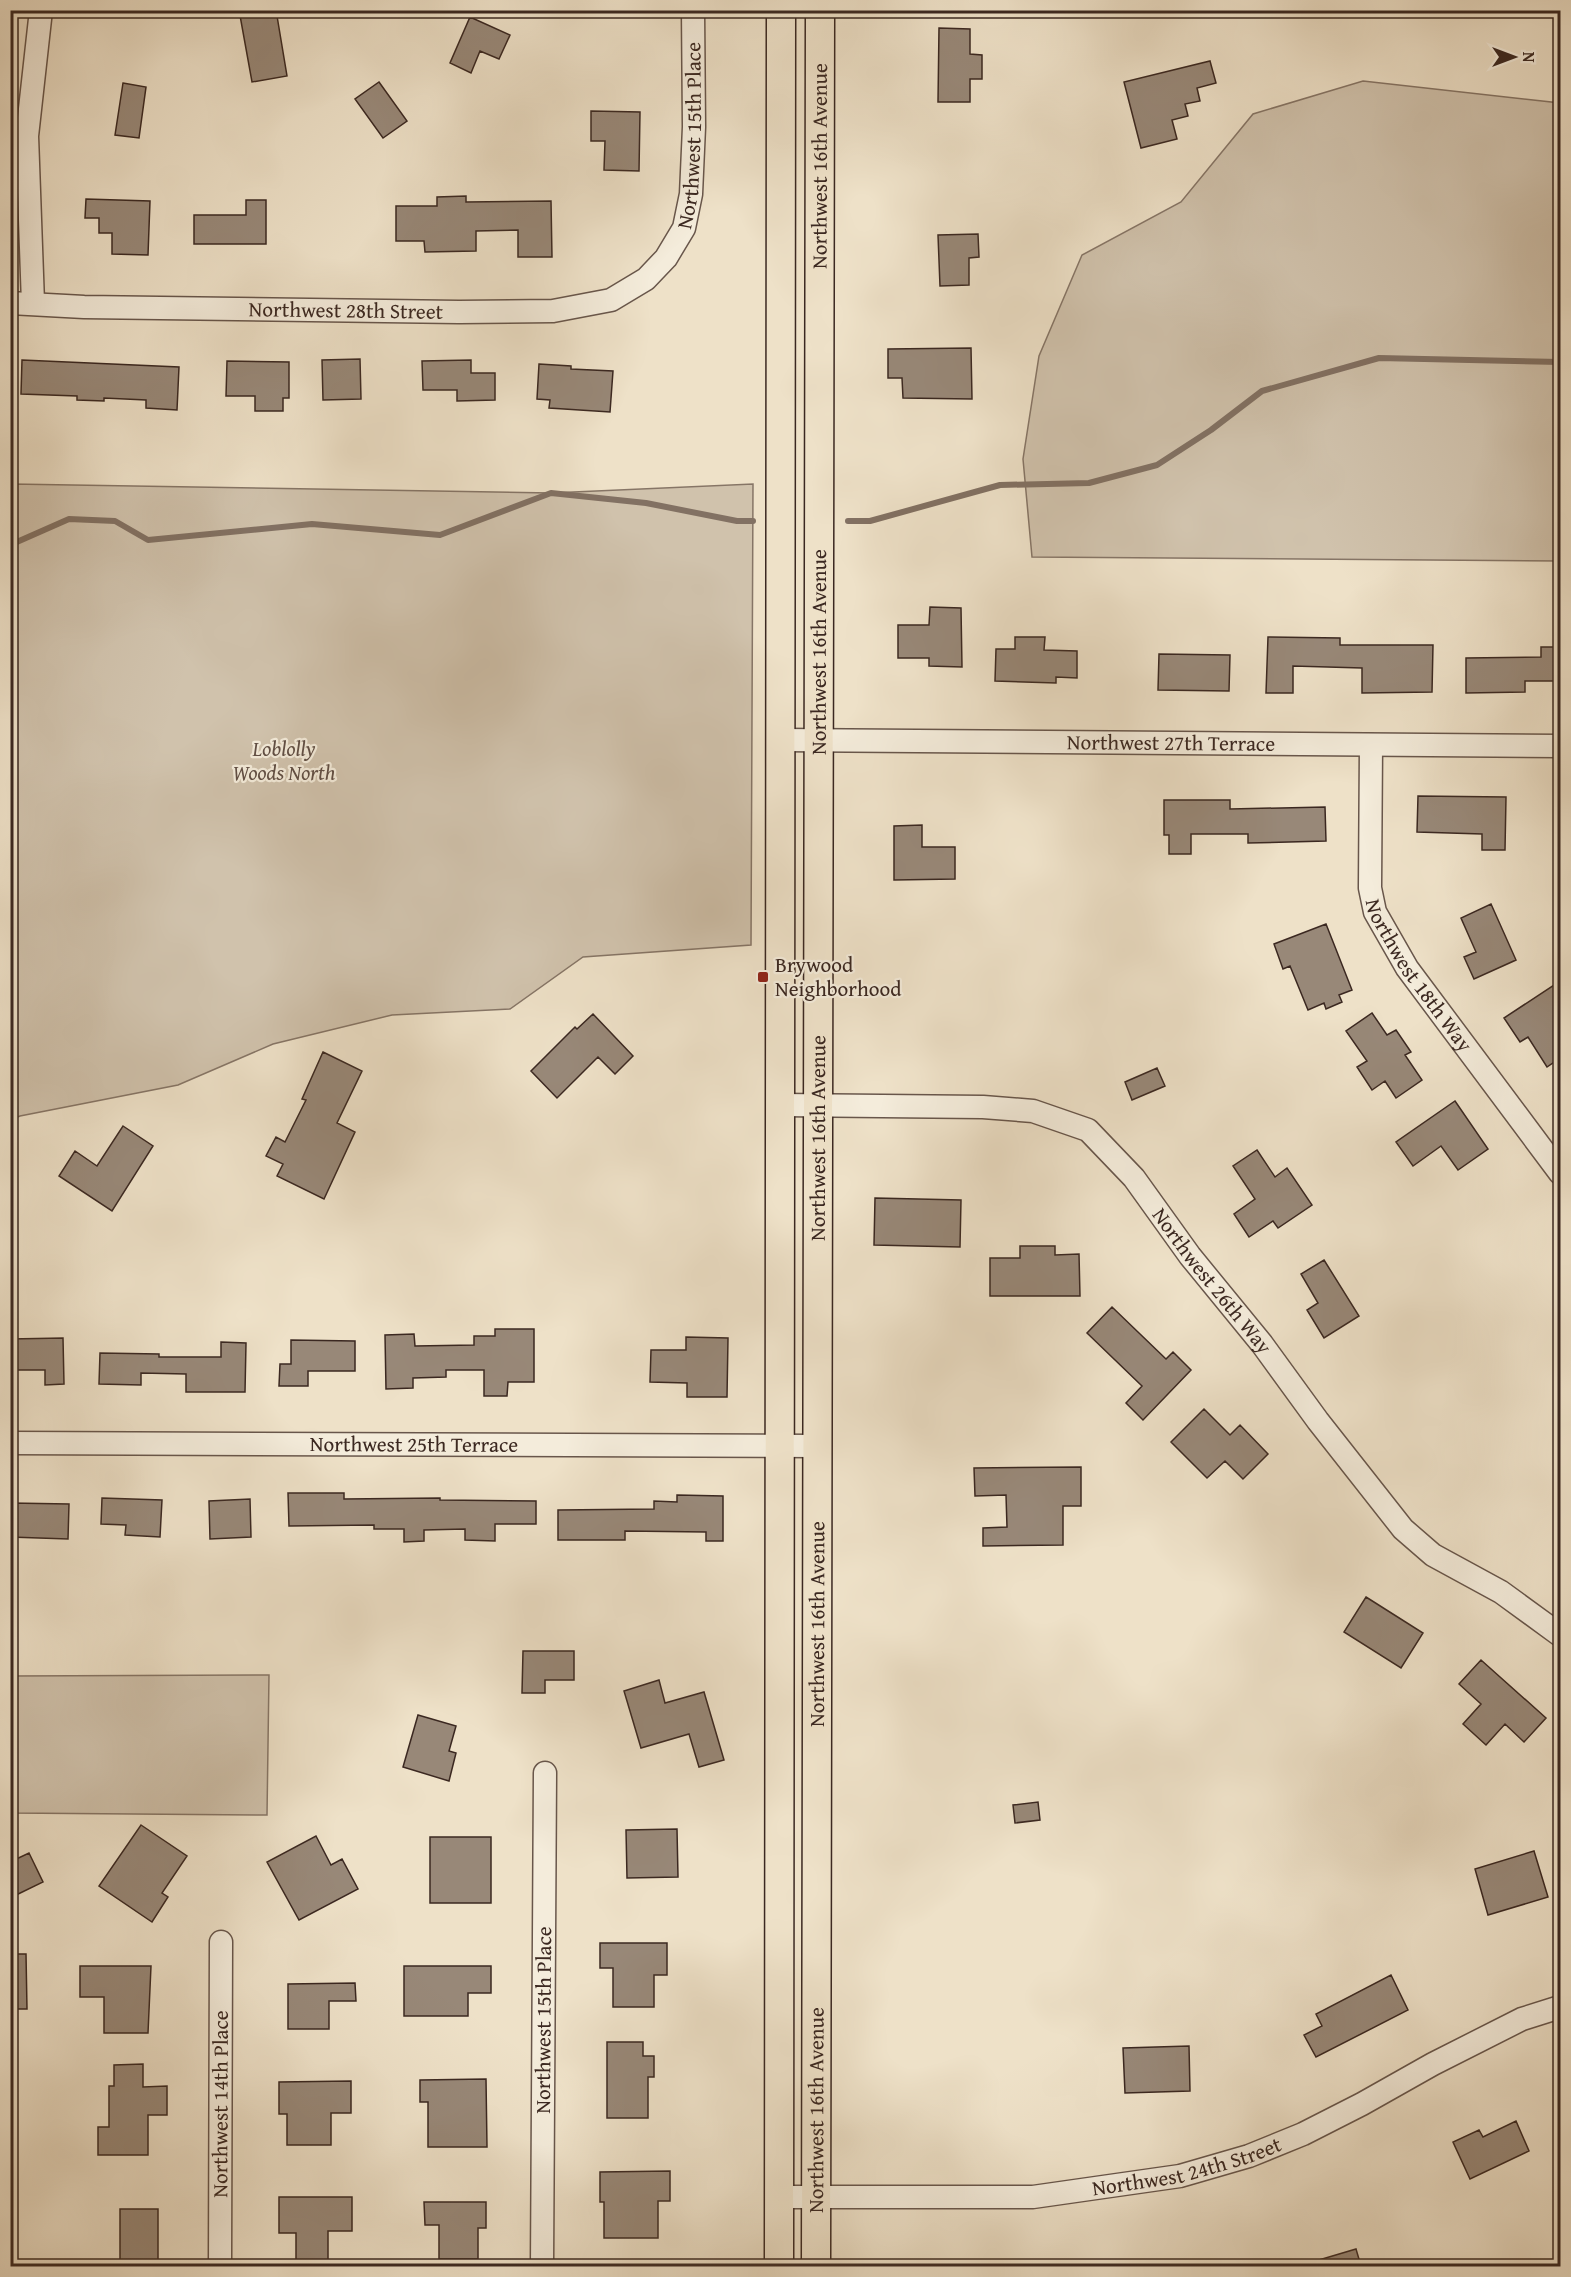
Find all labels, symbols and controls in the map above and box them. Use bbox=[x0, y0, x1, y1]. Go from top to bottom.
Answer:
north arrow bbox=[1484, 27, 1544, 87]
street label: Northwest 15th Place bbox=[668, 42, 709, 232]
text: N bbox=[1517, 52, 1541, 63]
street label: Northwest 16th Avenue bbox=[804, 63, 835, 269]
street label: Northwest 28th Street bbox=[249, 293, 444, 327]
street label: Northwest 16th Avenue bbox=[803, 549, 834, 755]
street label: Northwest 27th Terrace bbox=[1067, 726, 1275, 759]
park label: Loblolly Woods North bbox=[233, 733, 336, 788]
street label: Northwest 18th Way bbox=[1358, 896, 1481, 1059]
place label: Brywood Neighborhood bbox=[775, 949, 902, 1004]
marker: Brywood Neighborhood bbox=[756, 970, 770, 984]
street label: Northwest 16th Avenue bbox=[802, 1035, 833, 1241]
street label: Northwest 26th Way bbox=[1145, 1201, 1280, 1360]
street label: Northwest 25th Terrace bbox=[310, 1428, 518, 1460]
street label: Northwest 16th Avenue bbox=[801, 1521, 832, 1727]
street label: Northwest 15th Place bbox=[527, 1926, 559, 2114]
street label: Northwest 16th Avenue bbox=[800, 2007, 831, 2213]
street label: Northwest 14th Place bbox=[204, 2010, 236, 2198]
street label: Northwest 24th Street bbox=[1090, 2128, 1287, 2203]

